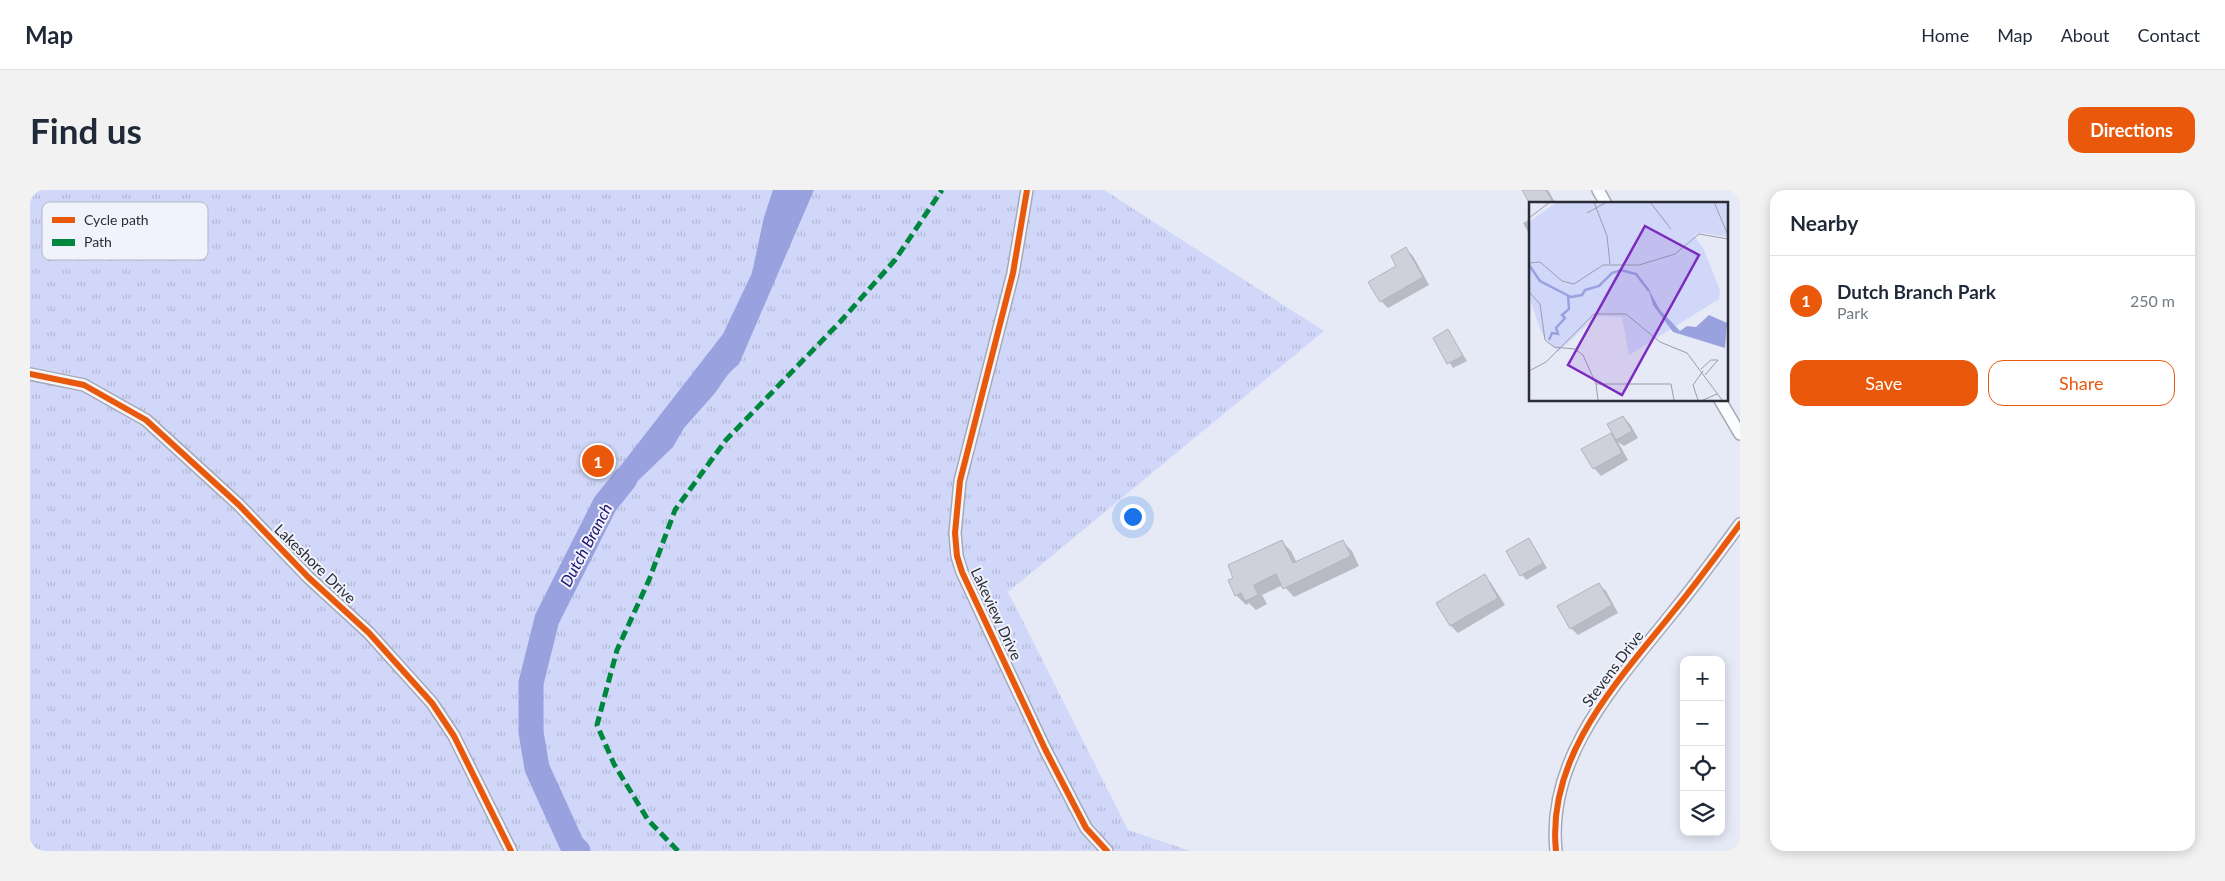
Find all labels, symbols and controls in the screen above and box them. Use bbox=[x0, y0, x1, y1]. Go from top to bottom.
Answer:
text: Map bbox=[25, 20, 73, 49]
text: Home bbox=[1921, 24, 1969, 46]
text: Map bbox=[1997, 24, 2033, 46]
text: About bbox=[2061, 24, 2110, 46]
text: Contact bbox=[2138, 24, 2200, 46]
button: Directions bbox=[2068, 107, 2195, 153]
text: Find us bbox=[30, 109, 142, 151]
legend bbox=[42, 202, 208, 260]
inset map bbox=[1529, 202, 1728, 401]
text: Nearby bbox=[1790, 210, 1858, 235]
text: Cycle path bbox=[84, 211, 149, 228]
text: Path bbox=[84, 233, 112, 250]
text: Dutch Branch Park bbox=[1837, 280, 1996, 303]
text: 1 bbox=[1801, 291, 1811, 310]
text: 250 m bbox=[2130, 291, 2175, 310]
text: Park bbox=[1837, 303, 1868, 322]
button: Save bbox=[1790, 360, 1978, 406]
button: Share bbox=[1988, 360, 2175, 406]
pin: 1 bbox=[582, 442, 614, 480]
water label: Dutch Branch bbox=[556, 500, 615, 590]
your location bbox=[1120, 504, 1146, 530]
street label: Lakeshore Drive bbox=[271, 520, 360, 607]
street label: Lakeview Drive bbox=[968, 564, 1026, 663]
street label: Stevens Drive bbox=[1578, 627, 1647, 710]
map controls bbox=[1680, 656, 1725, 836]
button: + bbox=[1680, 656, 1725, 701]
button: − bbox=[1680, 701, 1725, 746]
button: locate bbox=[1680, 746, 1725, 791]
button: layers bbox=[1680, 791, 1725, 836]

